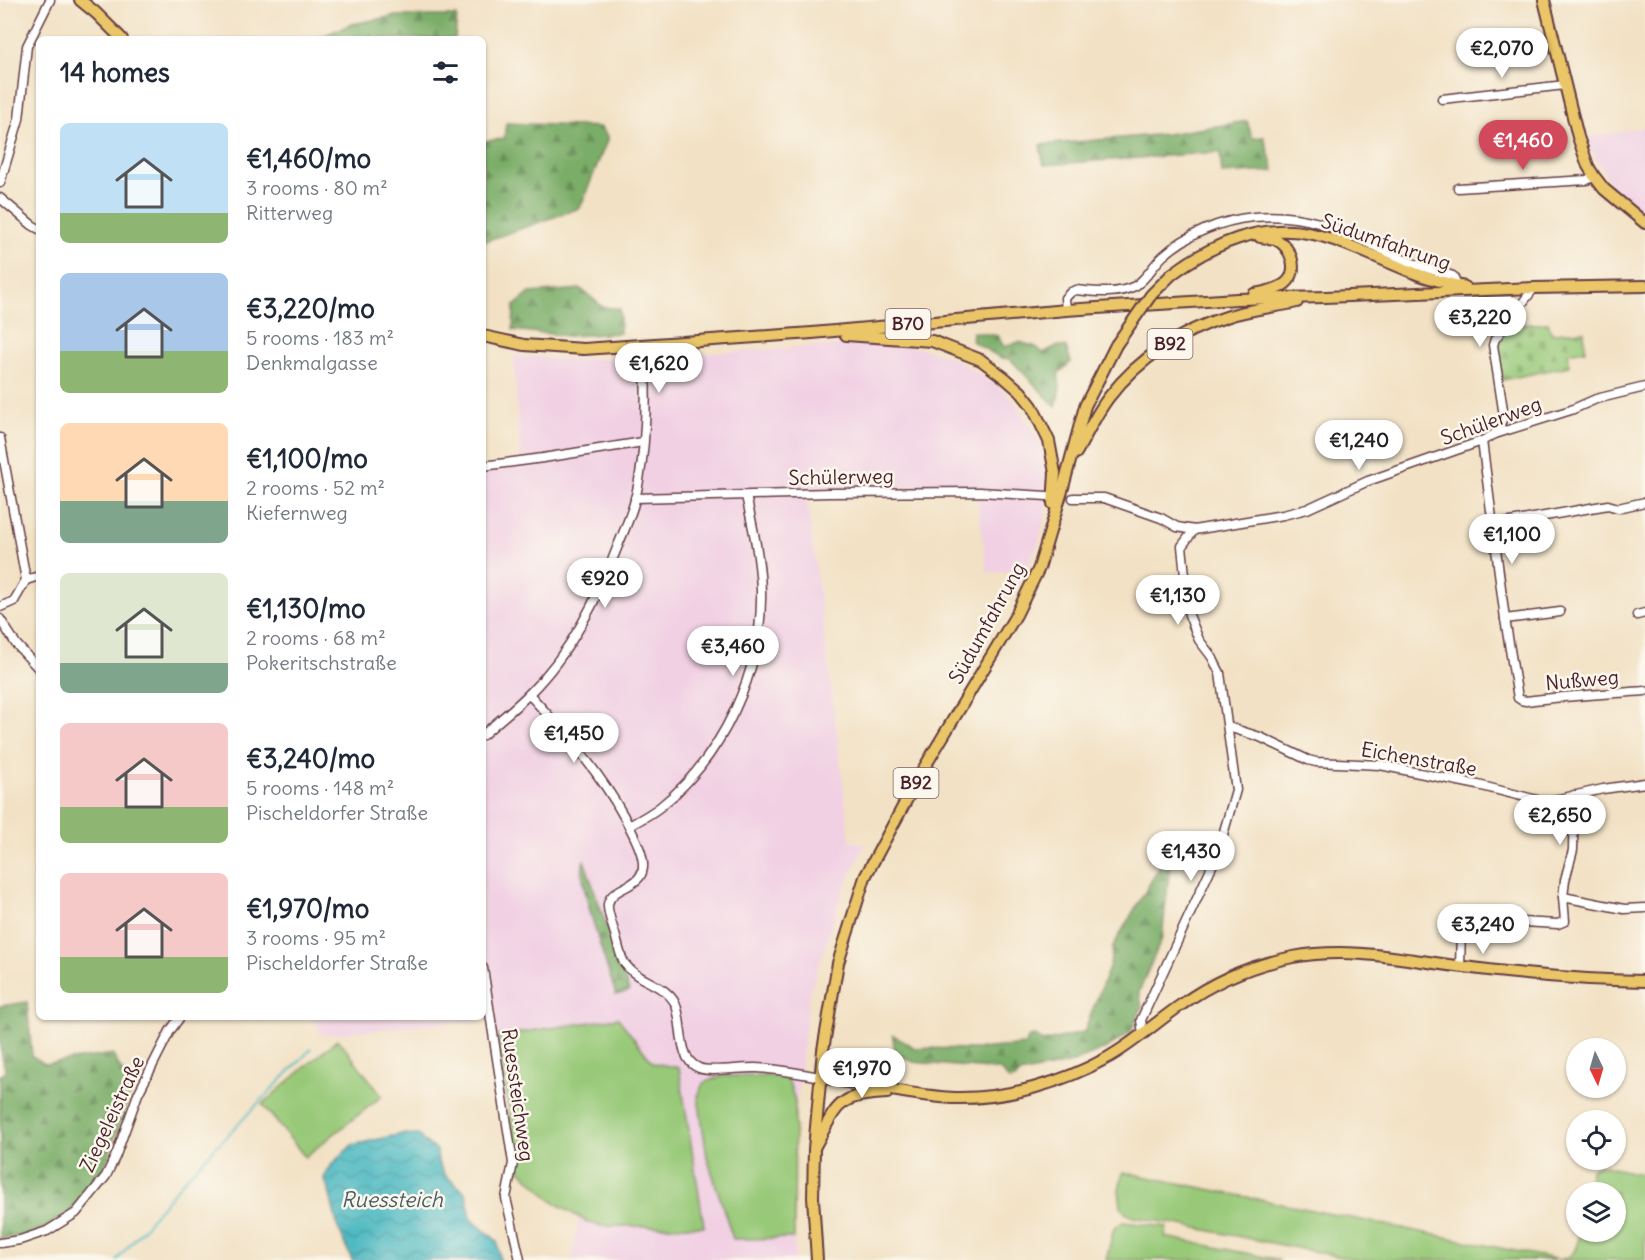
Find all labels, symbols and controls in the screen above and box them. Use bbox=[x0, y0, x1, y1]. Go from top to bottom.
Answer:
pin: €2,070 bbox=[1453, 28, 1551, 79]
text: €2,070 bbox=[1470, 35, 1534, 60]
text: 14 homes bbox=[60, 56, 170, 89]
icon: filters bbox=[429, 56, 462, 89]
pin: €1,460 bbox=[1474, 120, 1572, 171]
text: €1,460 bbox=[1493, 127, 1553, 152]
text: €1,460/mo bbox=[246, 142, 371, 175]
icon: home bbox=[108, 147, 180, 219]
text: 3 rooms · 80 m² bbox=[246, 175, 388, 200]
text: Ritterweg bbox=[246, 200, 333, 225]
street label: Südumfahrung bbox=[1318, 208, 1454, 275]
text: €3,220/mo bbox=[246, 292, 375, 325]
icon: home bbox=[108, 297, 180, 369]
pin: €3,220 bbox=[1431, 297, 1529, 348]
text: €3,220 bbox=[1448, 304, 1512, 329]
road number: B70 bbox=[886, 309, 930, 339]
text: 5 rooms · 183 m² bbox=[246, 325, 394, 350]
road number: B92 bbox=[1148, 329, 1192, 359]
pin: €1,620 bbox=[610, 343, 708, 394]
text: Denkmalgasse bbox=[246, 350, 378, 375]
text: €1,620 bbox=[629, 350, 689, 375]
street label: Schülerweg bbox=[1437, 391, 1545, 450]
pin: €1,240 bbox=[1310, 420, 1408, 471]
text: €1,240 bbox=[1329, 427, 1389, 452]
text: €1,100/mo bbox=[246, 442, 368, 475]
icon: home bbox=[108, 447, 180, 519]
street label: Schülerweg bbox=[788, 463, 894, 490]
text: 2 rooms · 52 m² bbox=[246, 475, 385, 500]
text: Kiefernweg bbox=[246, 500, 348, 525]
pin: €1,100 bbox=[1463, 514, 1561, 565]
text: €1,100 bbox=[1483, 521, 1541, 546]
street label: Südumfahrung bbox=[943, 557, 1030, 688]
pin: €920 bbox=[569, 558, 641, 609]
text: €920 bbox=[581, 565, 629, 590]
pin: €1,130 bbox=[1129, 575, 1227, 626]
text: €1,130 bbox=[1150, 582, 1206, 607]
text: €1,130/mo bbox=[246, 592, 366, 625]
icon: home bbox=[108, 597, 180, 669]
text: 2 rooms · 68 m² bbox=[246, 625, 386, 650]
pin: €3,460 bbox=[684, 626, 782, 677]
text: €3,460 bbox=[701, 633, 765, 658]
text: Pokeritschstraße bbox=[246, 650, 397, 675]
street label: Nußweg bbox=[1544, 664, 1620, 695]
pin: €1,450 bbox=[525, 713, 623, 764]
text: €1,450 bbox=[544, 720, 604, 745]
street label: Eichenstraße bbox=[1359, 736, 1479, 781]
text: €3,240/mo bbox=[246, 742, 375, 775]
icon: home bbox=[108, 747, 180, 819]
road number: B92 bbox=[894, 768, 938, 798]
text: 5 rooms · 148 m² bbox=[246, 775, 394, 800]
pin: €2,650 bbox=[1511, 795, 1609, 846]
text: Pischeldorfer Straße bbox=[246, 800, 428, 825]
text: €2,650 bbox=[1528, 802, 1592, 827]
pin: €1,430 bbox=[1142, 831, 1240, 882]
text: €1,430 bbox=[1161, 838, 1221, 863]
text: €1,970/mo bbox=[246, 892, 369, 925]
icon: home bbox=[108, 897, 180, 969]
pin: €3,240 bbox=[1434, 904, 1532, 955]
text: €3,240 bbox=[1451, 911, 1515, 936]
text: 3 rooms · 95 m² bbox=[246, 925, 386, 950]
text: Pischeldorfer Straße bbox=[246, 950, 428, 975]
street label: Ruessteichweg bbox=[497, 1027, 540, 1163]
north arrow bbox=[1566, 1038, 1626, 1098]
map controls bbox=[1566, 1038, 1626, 1242]
pin: €1,970 bbox=[813, 1048, 911, 1099]
street label: Ziegeleistraße bbox=[74, 1052, 149, 1176]
text: €1,970 bbox=[832, 1055, 892, 1080]
button: locate bbox=[1566, 1110, 1626, 1170]
button: layers bbox=[1566, 1182, 1626, 1242]
water label: Ruessteich bbox=[341, 1186, 444, 1213]

